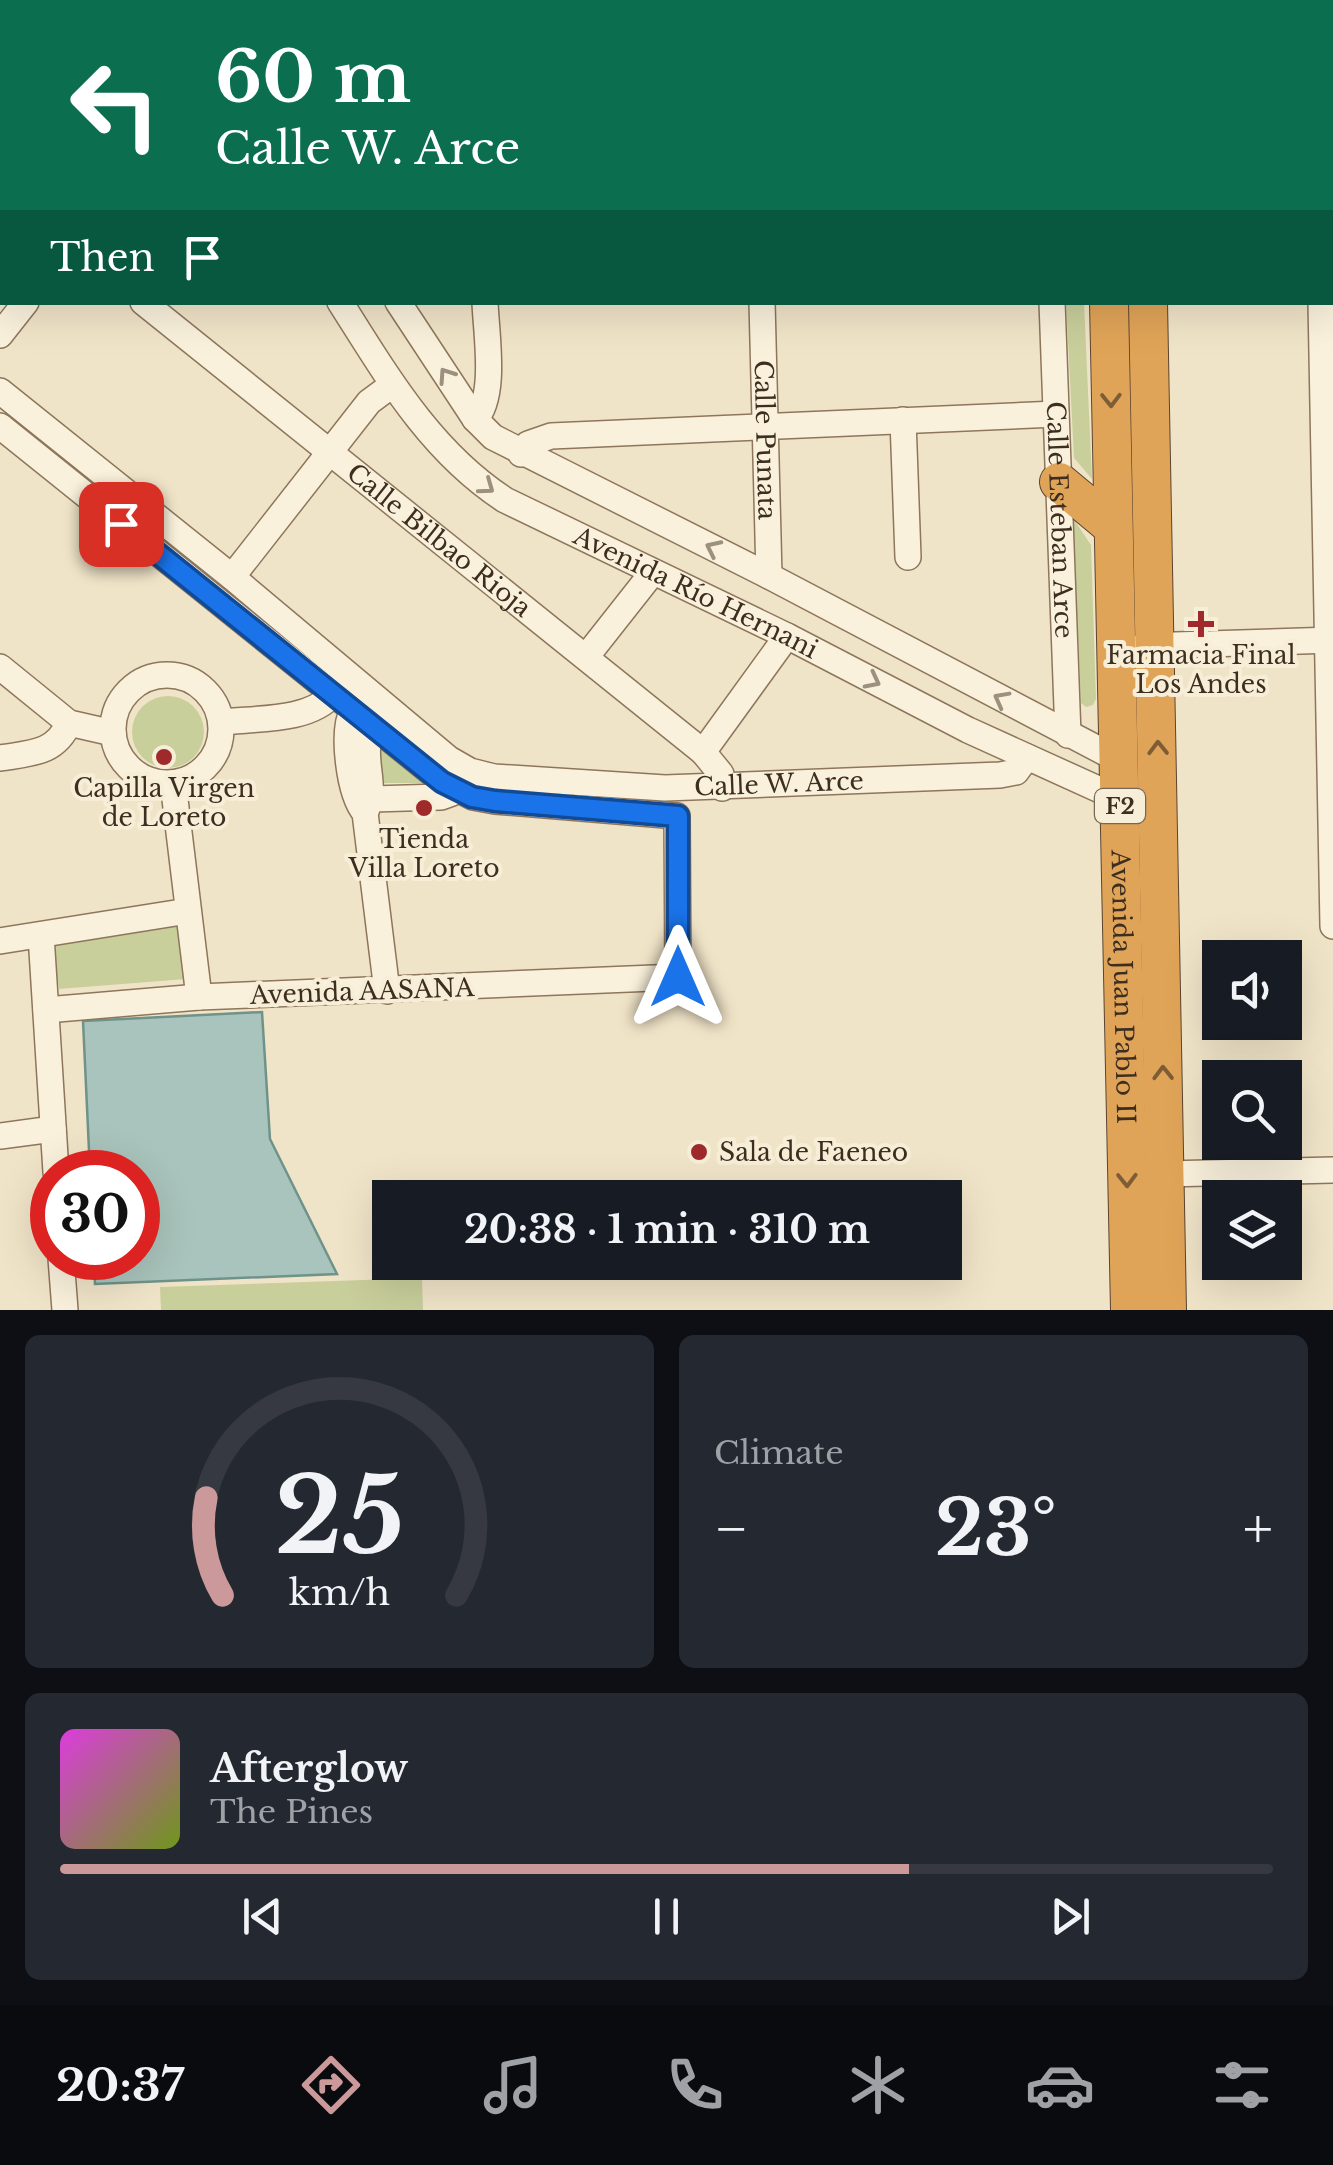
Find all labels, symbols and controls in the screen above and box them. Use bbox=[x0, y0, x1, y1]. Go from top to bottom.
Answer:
text: 60 m bbox=[215, 34, 411, 121]
icon: left bbox=[50, 40, 180, 170]
text: Calle W. Arce bbox=[215, 120, 520, 176]
icon: arrive bbox=[175, 230, 230, 285]
text: Then bbox=[50, 234, 155, 281]
street label: Calle Punata bbox=[747, 360, 783, 521]
one-way arrow bbox=[440, 367, 458, 386]
one-way arrow bbox=[1101, 392, 1122, 408]
street label: Calle Esteban Arce bbox=[1040, 401, 1079, 639]
street label: Calle Bilbao Rioja bbox=[341, 457, 537, 624]
one-way arrow bbox=[476, 475, 494, 493]
pin bbox=[79, 482, 164, 567]
icon: arrive bbox=[94, 497, 149, 552]
street label: Avenida Río Hernani bbox=[568, 520, 824, 666]
one-way arrow bbox=[705, 541, 723, 561]
marker: Farmacia Final Los Andes bbox=[1190, 613, 1212, 635]
place label: Farmacia Final Los Andes bbox=[1106, 640, 1296, 700]
one-way arrow bbox=[862, 669, 880, 688]
one-way arrow bbox=[993, 692, 1011, 711]
one-way arrow bbox=[1147, 739, 1168, 755]
marker: Capilla Virgen de Loreto bbox=[153, 746, 175, 768]
street label: Calle W. Arce bbox=[694, 765, 864, 803]
place label: Capilla Virgen de Loreto bbox=[73, 773, 255, 833]
road number: F2 bbox=[1095, 789, 1145, 823]
marker: Tienda Villa Loreto bbox=[413, 797, 435, 819]
place label: Tienda Villa Loreto bbox=[347, 824, 500, 884]
street label: Avenida Juan Pablo II bbox=[1104, 848, 1141, 1124]
position arrow bbox=[626, 925, 730, 1029]
map controls bbox=[1202, 940, 1302, 1280]
button: sound bbox=[1202, 940, 1302, 1040]
street label: Avenida AASANA bbox=[248, 972, 475, 1011]
button: search bbox=[1202, 1060, 1302, 1160]
one-way arrow bbox=[1152, 1064, 1173, 1080]
place label: Sala de Faeneo bbox=[719, 1137, 908, 1168]
marker: Sala de Faeneo bbox=[688, 1141, 710, 1163]
speed limit sign: 30 bbox=[30, 1150, 160, 1280]
one-way arrow bbox=[1116, 1172, 1138, 1188]
button: layers bbox=[1202, 1180, 1302, 1280]
text: 20:38 · 1 min · 310 m bbox=[464, 1206, 870, 1253]
text: Climate bbox=[714, 1433, 843, 1473]
text: 25 bbox=[275, 1452, 404, 1581]
text: 23° bbox=[935, 1482, 1057, 1575]
text: − bbox=[714, 1495, 749, 1563]
text: + bbox=[1243, 1495, 1273, 1563]
text: km/h bbox=[289, 1570, 390, 1615]
text: Afterglow bbox=[210, 1745, 408, 1792]
text: The Pines bbox=[210, 1792, 373, 1832]
icon: previous bbox=[235, 1889, 290, 1944]
icon: pause bbox=[639, 1889, 694, 1944]
icon: next bbox=[1043, 1889, 1098, 1944]
icon: directions bbox=[296, 2050, 366, 2120]
icon: music bbox=[478, 2050, 548, 2120]
icon: phone bbox=[660, 2050, 730, 2120]
icon: climate bbox=[843, 2050, 913, 2120]
icon: car bbox=[1025, 2050, 1095, 2120]
icon: filters bbox=[1207, 2050, 1277, 2120]
text: 20:37 bbox=[56, 2057, 184, 2113]

